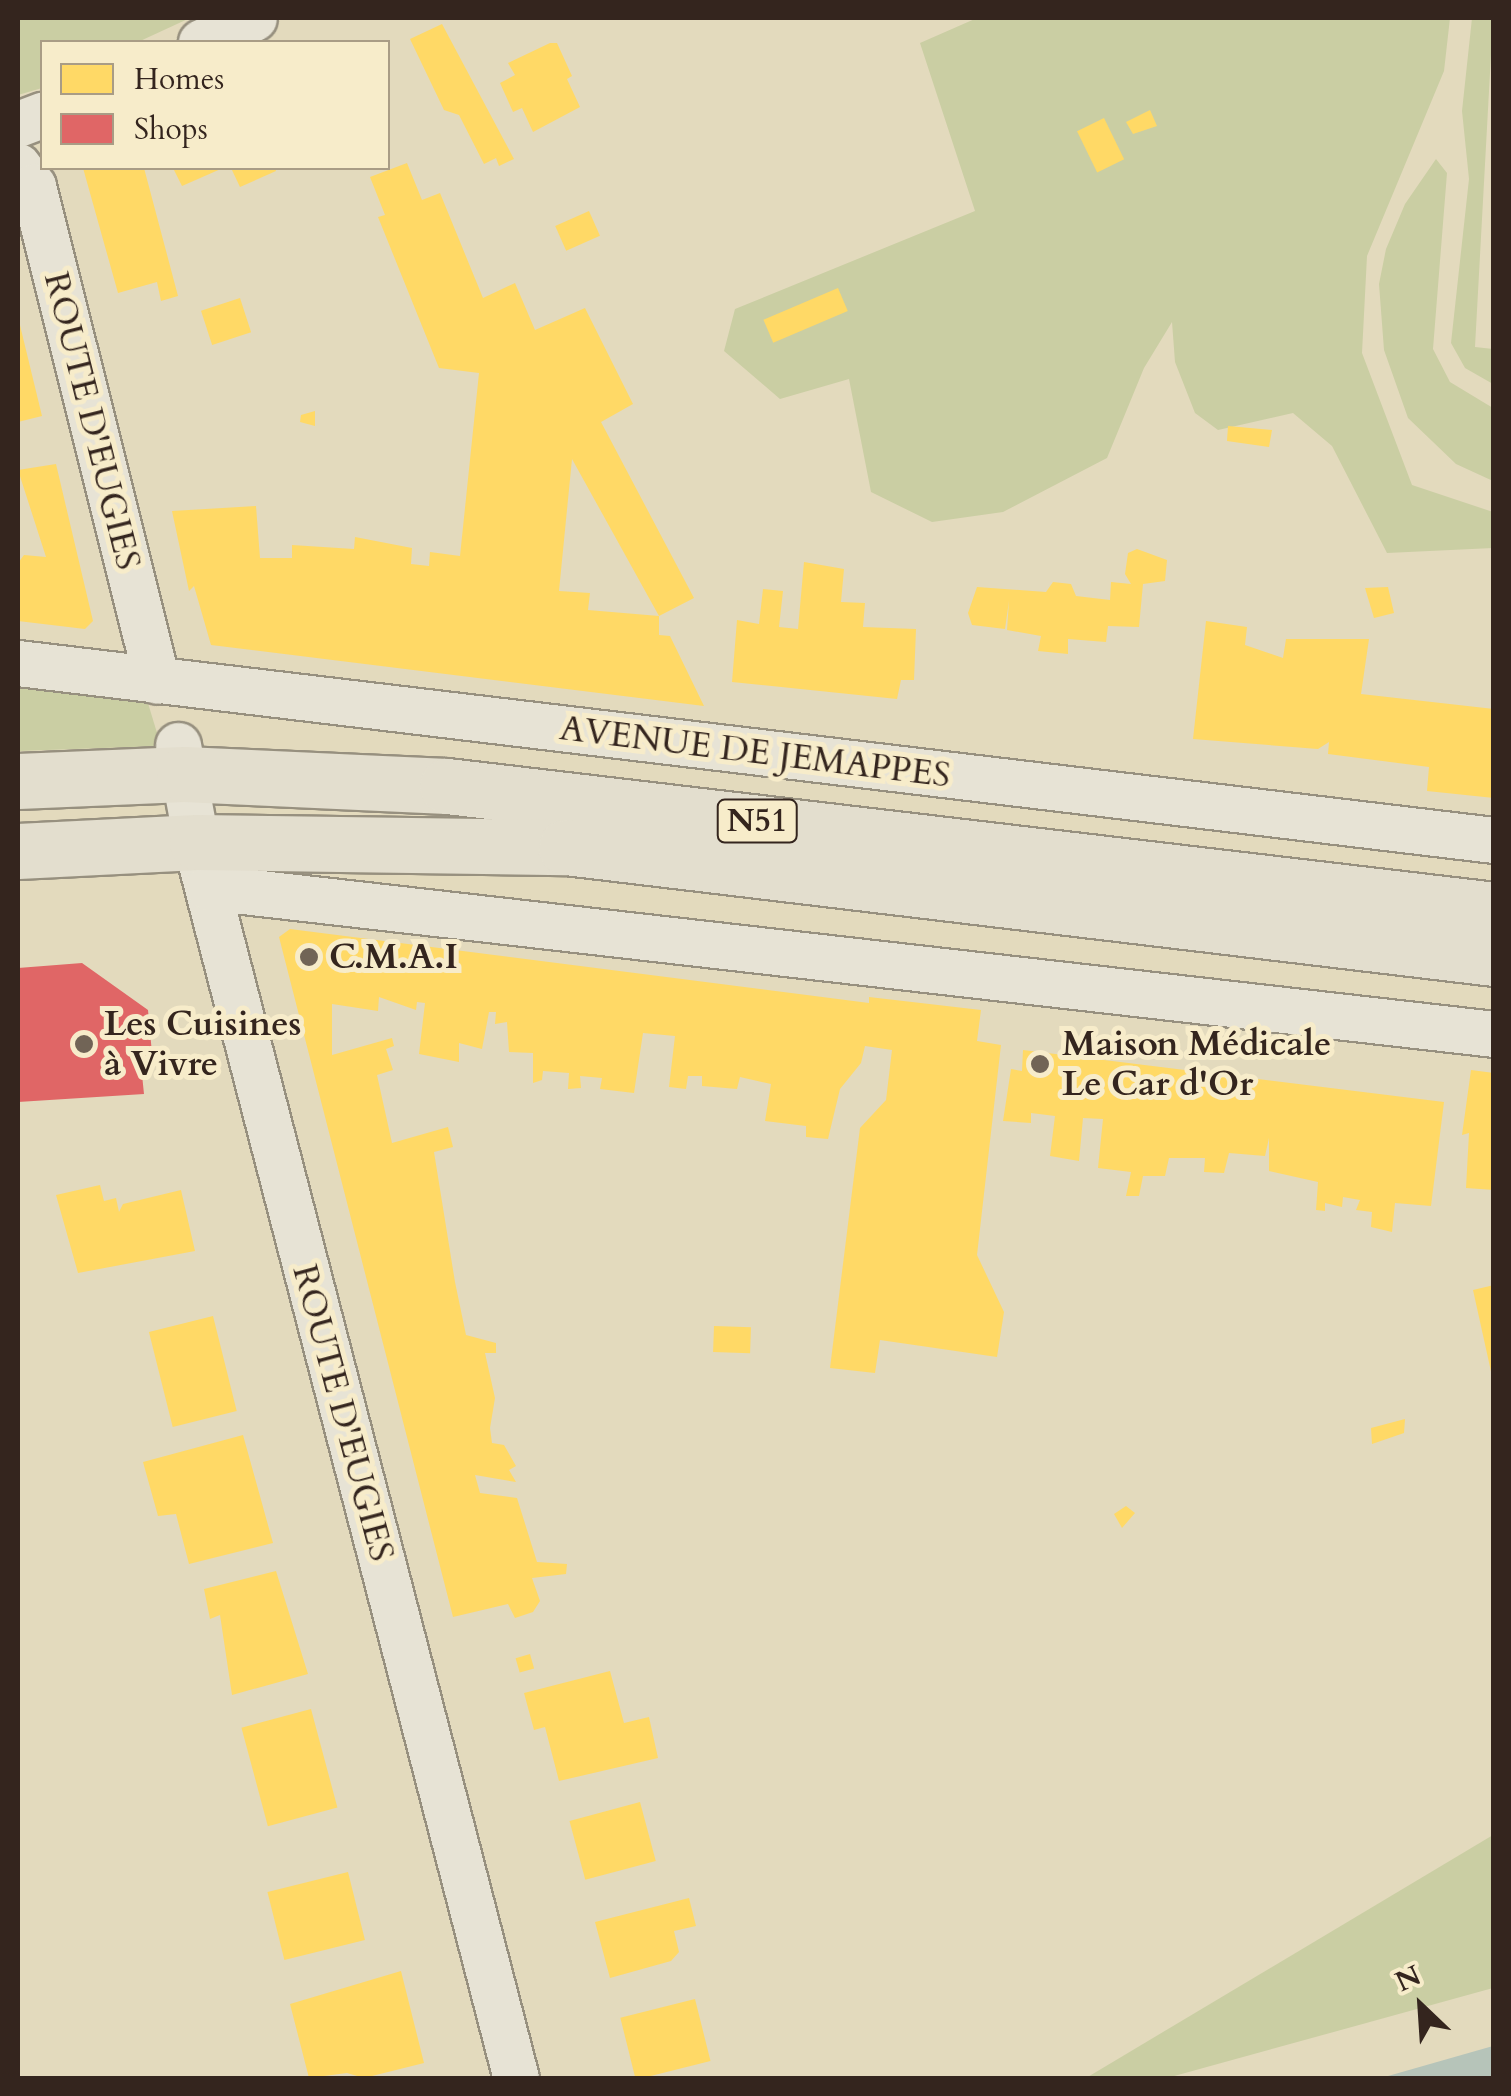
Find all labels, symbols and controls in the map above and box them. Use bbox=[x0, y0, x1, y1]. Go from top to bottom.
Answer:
legend bbox=[40, 40, 390, 170]
text: Homes bbox=[134, 59, 224, 100]
text: Shops bbox=[134, 109, 208, 150]
street label: ROUTE D'EUGIES bbox=[35, 268, 149, 574]
street label: AVENUE DE JEMAPPES bbox=[557, 707, 953, 797]
road number: N51 bbox=[714, 794, 800, 848]
place label: C.M.A.I bbox=[329, 936, 458, 978]
marker: C.M.A.I bbox=[298, 946, 320, 968]
place label: Les Cuisines à Vivre bbox=[104, 1003, 302, 1085]
place label: Maison Médicale Le Car d'Or bbox=[1062, 1023, 1331, 1105]
marker: Les Cuisines à Vivre bbox=[73, 1033, 95, 1055]
marker: Maison Médicale Le Car d'Or bbox=[1027, 1051, 1053, 1077]
street label: ROUTE D'EUGIES bbox=[283, 1260, 403, 1566]
north arrow bbox=[1371, 1956, 1471, 2056]
text: N bbox=[1389, 1956, 1427, 2001]

